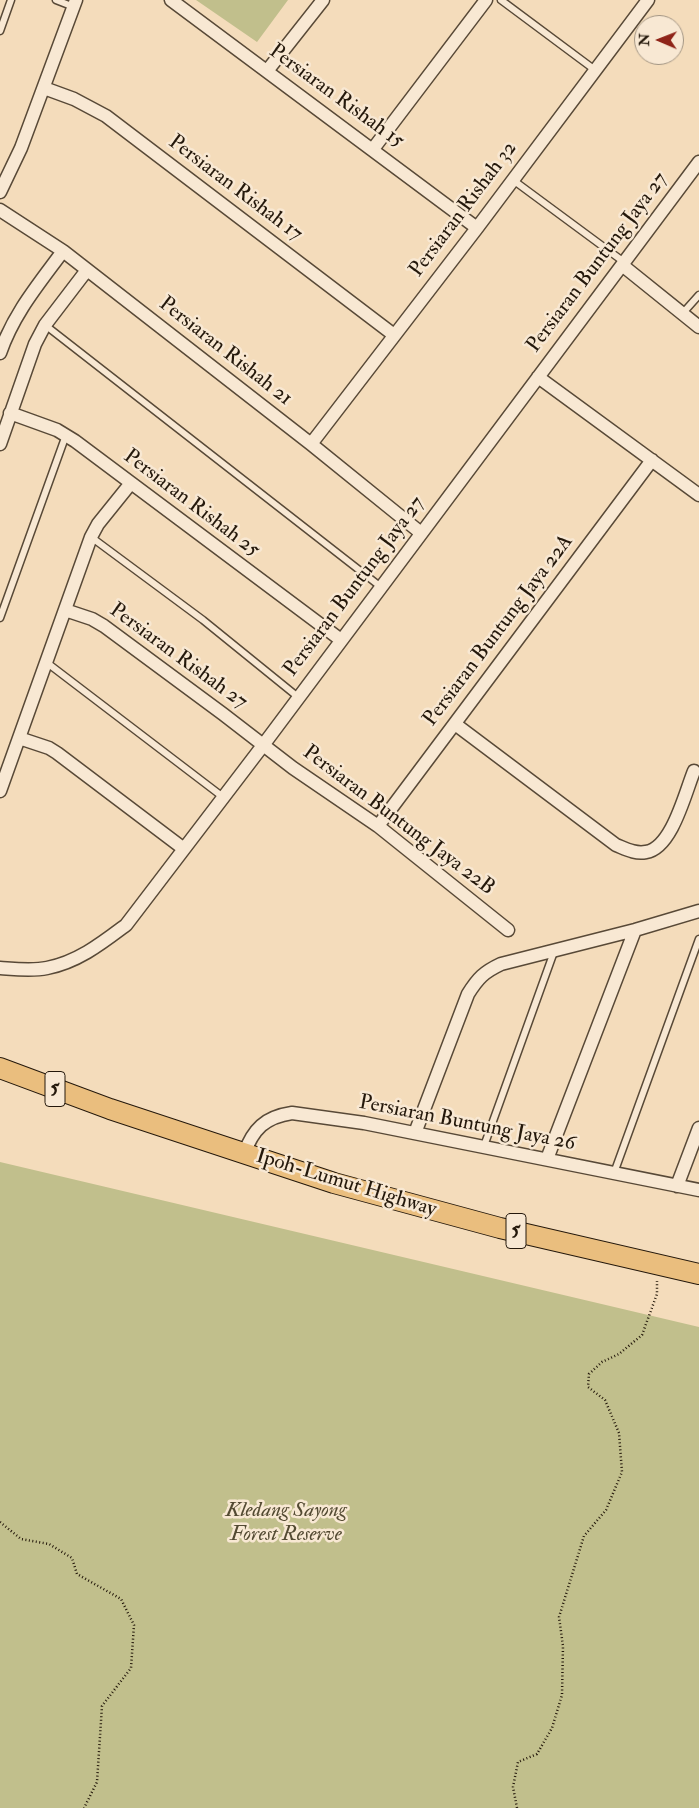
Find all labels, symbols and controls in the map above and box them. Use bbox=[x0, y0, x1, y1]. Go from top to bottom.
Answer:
north arrow bbox=[634, 15, 684, 65]
text: N bbox=[636, 33, 653, 46]
street label: Persiaran Rishah 15 bbox=[263, 40, 409, 154]
street label: Persiaran Rishah 17 bbox=[163, 130, 307, 248]
street label: Persiaran Rishah 32 bbox=[405, 137, 523, 283]
street label: Persiaran Buntung Jaya 27 bbox=[522, 168, 674, 358]
street label: Persiaran Rishah 21 bbox=[153, 292, 297, 412]
street label: Persiaran Rishah 25 bbox=[118, 445, 264, 563]
street label: Persiaran Buntung Jaya 27 bbox=[279, 492, 431, 682]
street label: Persiaran Buntung Jaya 22A bbox=[419, 530, 579, 732]
street label: Persiaran Rishah 27 bbox=[104, 598, 252, 716]
street label: Persiaran Buntung Jaya 22B bbox=[297, 741, 499, 901]
road number: 5 bbox=[45, 1072, 65, 1106]
street label: Persiaran Buntung Jaya 26 bbox=[357, 1091, 577, 1157]
street label: Ipoh-Lumut Highway bbox=[253, 1145, 439, 1223]
road number: 5 bbox=[506, 1214, 526, 1248]
park label: Kledang Sayong Forest Reserve bbox=[225, 1498, 347, 1548]

